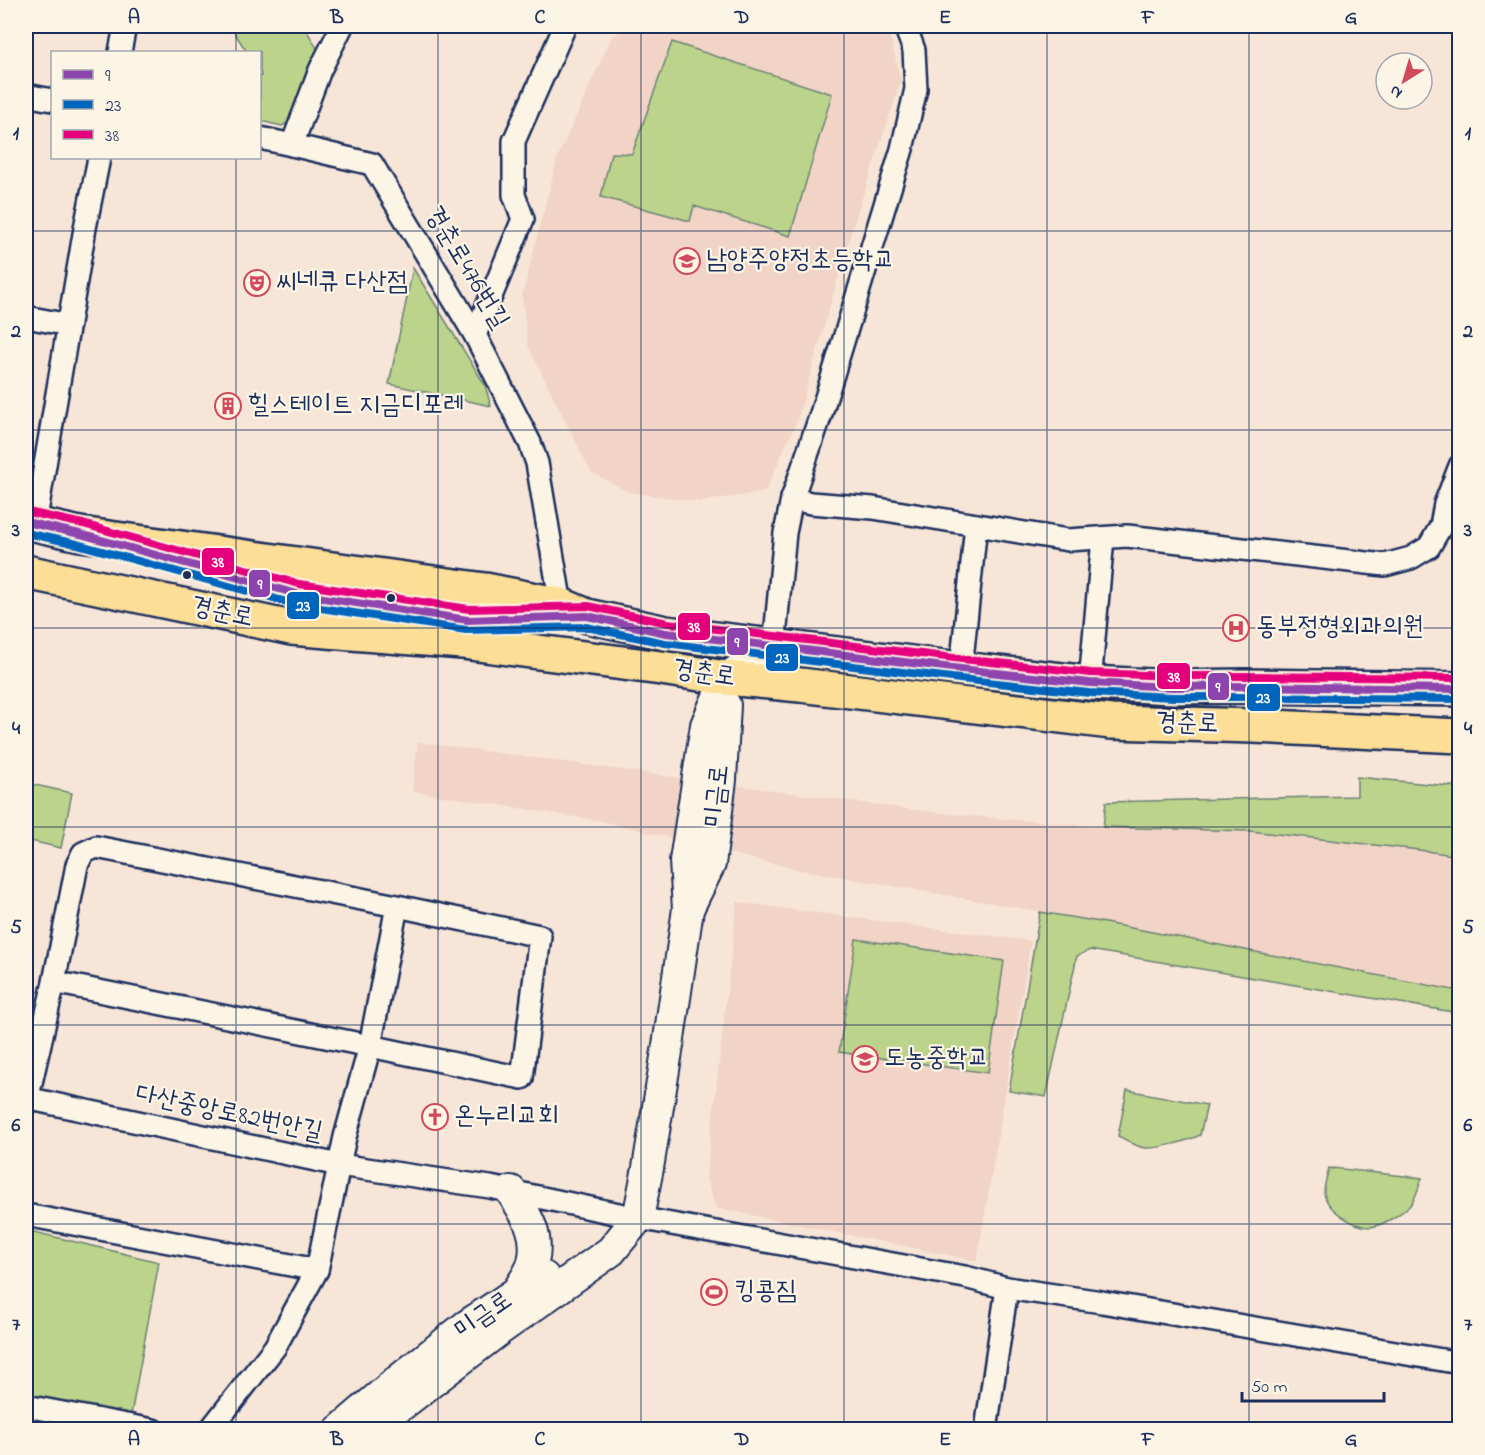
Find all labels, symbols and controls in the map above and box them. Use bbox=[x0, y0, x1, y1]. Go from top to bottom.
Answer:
text: A bbox=[128, 4, 140, 33]
text: B bbox=[329, 4, 344, 33]
text: C bbox=[535, 4, 546, 33]
text: D bbox=[734, 4, 749, 33]
text: E bbox=[939, 4, 951, 33]
text: F bbox=[1141, 4, 1155, 33]
text: G bbox=[1345, 4, 1358, 33]
legend bbox=[51, 51, 261, 159]
north arrow bbox=[1374, 51, 1434, 111]
text: 9 bbox=[105, 64, 111, 90]
text: N bbox=[1384, 78, 1408, 104]
text: 23 bbox=[105, 94, 121, 120]
text: 1 bbox=[13, 120, 20, 149]
text: 1 bbox=[1465, 120, 1472, 149]
text: 38 bbox=[105, 124, 119, 150]
street label: 경춘로476번길 bbox=[414, 199, 518, 337]
place label: 남양주양정초등학교 bbox=[706, 242, 894, 280]
school or university icon: 남양주양정초등학교 bbox=[672, 246, 702, 276]
place label: 씨네큐 다산점 bbox=[276, 264, 408, 302]
theatre icon: 씨네큐 다산점 bbox=[242, 268, 272, 298]
text: 2 bbox=[10, 318, 21, 347]
text: 2 bbox=[1462, 318, 1473, 347]
place label: 힐스테이트 지금디포레 bbox=[248, 387, 464, 425]
building icon: 힐스테이트 지금디포레 bbox=[213, 391, 243, 421]
text: 3 bbox=[11, 517, 20, 546]
text: 3 bbox=[1463, 517, 1472, 546]
line badge: 38 bbox=[201, 547, 235, 576]
text: 38 bbox=[211, 551, 224, 575]
unlabelled marker bbox=[181, 569, 193, 581]
line badge: 9 bbox=[248, 569, 271, 598]
text: 9 bbox=[257, 573, 263, 597]
street label: 경춘로 bbox=[187, 588, 257, 638]
line badge: 23 bbox=[286, 591, 320, 620]
unlabelled marker bbox=[385, 592, 397, 604]
text: 23 bbox=[295, 595, 311, 619]
place label: 동부정형외과의원 bbox=[1256, 609, 1423, 647]
line badge: 38 bbox=[677, 612, 711, 641]
hospital icon: 동부정형외과의원 bbox=[1221, 613, 1251, 643]
text: 38 bbox=[687, 616, 700, 640]
line badge: 9 bbox=[726, 627, 749, 656]
text: 9 bbox=[734, 631, 740, 655]
line badge: 23 bbox=[765, 643, 799, 672]
text: 23 bbox=[774, 647, 790, 671]
street label: 경춘로 bbox=[670, 651, 738, 697]
line badge: 38 bbox=[1156, 662, 1191, 690]
text: 38 bbox=[1167, 666, 1180, 690]
line badge: 9 bbox=[1207, 672, 1230, 701]
text: 9 bbox=[1215, 676, 1221, 700]
line badge: 23 bbox=[1246, 683, 1281, 712]
text: 23 bbox=[1255, 687, 1271, 711]
street label: 경춘로 bbox=[1155, 704, 1219, 744]
text: 4 bbox=[12, 715, 21, 744]
text: 4 bbox=[1464, 715, 1473, 744]
street label: 미금로 bbox=[696, 763, 740, 829]
text: 5 bbox=[10, 914, 22, 943]
text: 5 bbox=[1462, 914, 1474, 943]
place label: 도농중학교 bbox=[884, 1040, 989, 1078]
school or university icon: 도농중학교 bbox=[850, 1044, 880, 1074]
street label: 다산중앙로82번안길 bbox=[132, 1076, 326, 1152]
place label: 온누리교회 bbox=[454, 1098, 559, 1136]
church icon: 온누리교회 bbox=[420, 1102, 450, 1132]
text: 6 bbox=[12, 1112, 21, 1141]
text: 6 bbox=[1464, 1112, 1473, 1141]
place label: 킹콩짐 bbox=[734, 1273, 797, 1311]
sports icon: 킹콩짐 bbox=[699, 1277, 729, 1307]
street label: 미금로 bbox=[447, 1282, 521, 1350]
text: 7 bbox=[12, 1311, 21, 1340]
text: 7 bbox=[1464, 1311, 1473, 1340]
scale bar bbox=[1242, 1365, 1384, 1403]
text: 50 m bbox=[1251, 1375, 1288, 1401]
text: A bbox=[128, 1426, 140, 1455]
text: B bbox=[329, 1426, 344, 1455]
text: C bbox=[535, 1426, 546, 1455]
text: D bbox=[734, 1426, 749, 1455]
text: E bbox=[939, 1426, 951, 1455]
text: F bbox=[1141, 1426, 1155, 1455]
text: G bbox=[1345, 1426, 1358, 1455]

